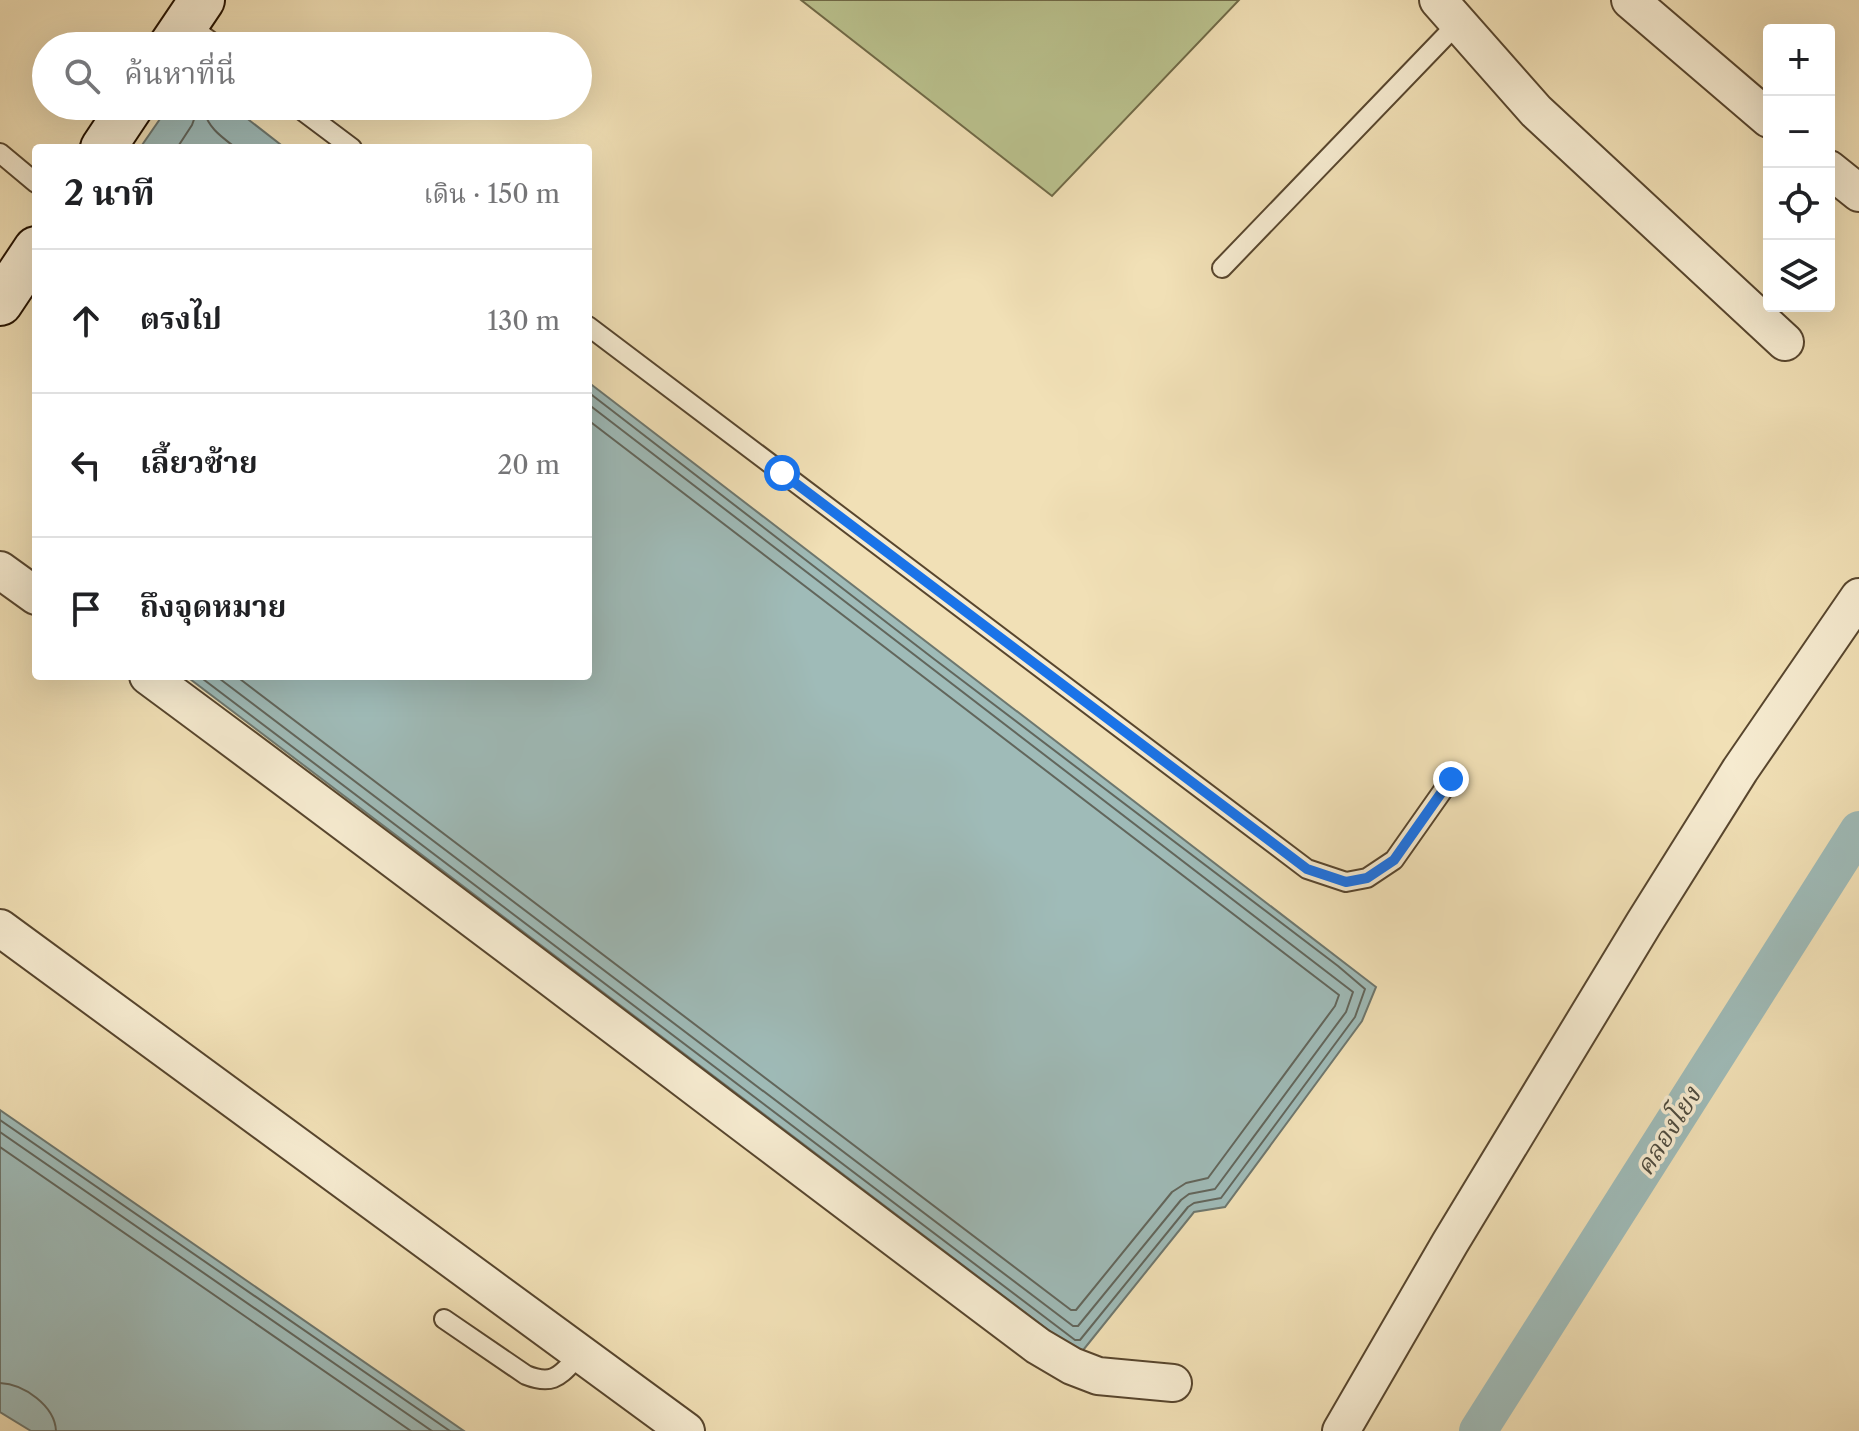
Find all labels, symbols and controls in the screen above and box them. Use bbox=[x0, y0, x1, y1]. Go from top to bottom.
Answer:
map controls bbox=[1763, 24, 1835, 312]
button: + bbox=[1763, 24, 1835, 96]
search box bbox=[32, 32, 592, 120]
icon: search bbox=[60, 54, 104, 98]
text: ค้นหาที่นี่ bbox=[124, 55, 236, 92]
button: − bbox=[1763, 96, 1835, 168]
button: locate bbox=[1763, 168, 1835, 240]
text: 2 นาที bbox=[64, 172, 155, 214]
text: เดิน · 150 m bbox=[424, 178, 560, 210]
button: layers bbox=[1763, 240, 1835, 312]
icon: ahead bbox=[64, 299, 108, 343]
text: ตรงไป bbox=[140, 300, 222, 337]
text: 130 m bbox=[487, 305, 560, 337]
icon: left bbox=[64, 443, 108, 487]
text: เลี้ยวซ้าย bbox=[140, 444, 258, 481]
text: 20 m bbox=[497, 449, 560, 481]
route start bbox=[764, 455, 800, 491]
icon: arrive bbox=[64, 587, 108, 631]
text: ถึงจุดหมาย bbox=[140, 588, 286, 625]
route end bbox=[1433, 761, 1469, 797]
water label: คลองโยง bbox=[1627, 1079, 1708, 1181]

